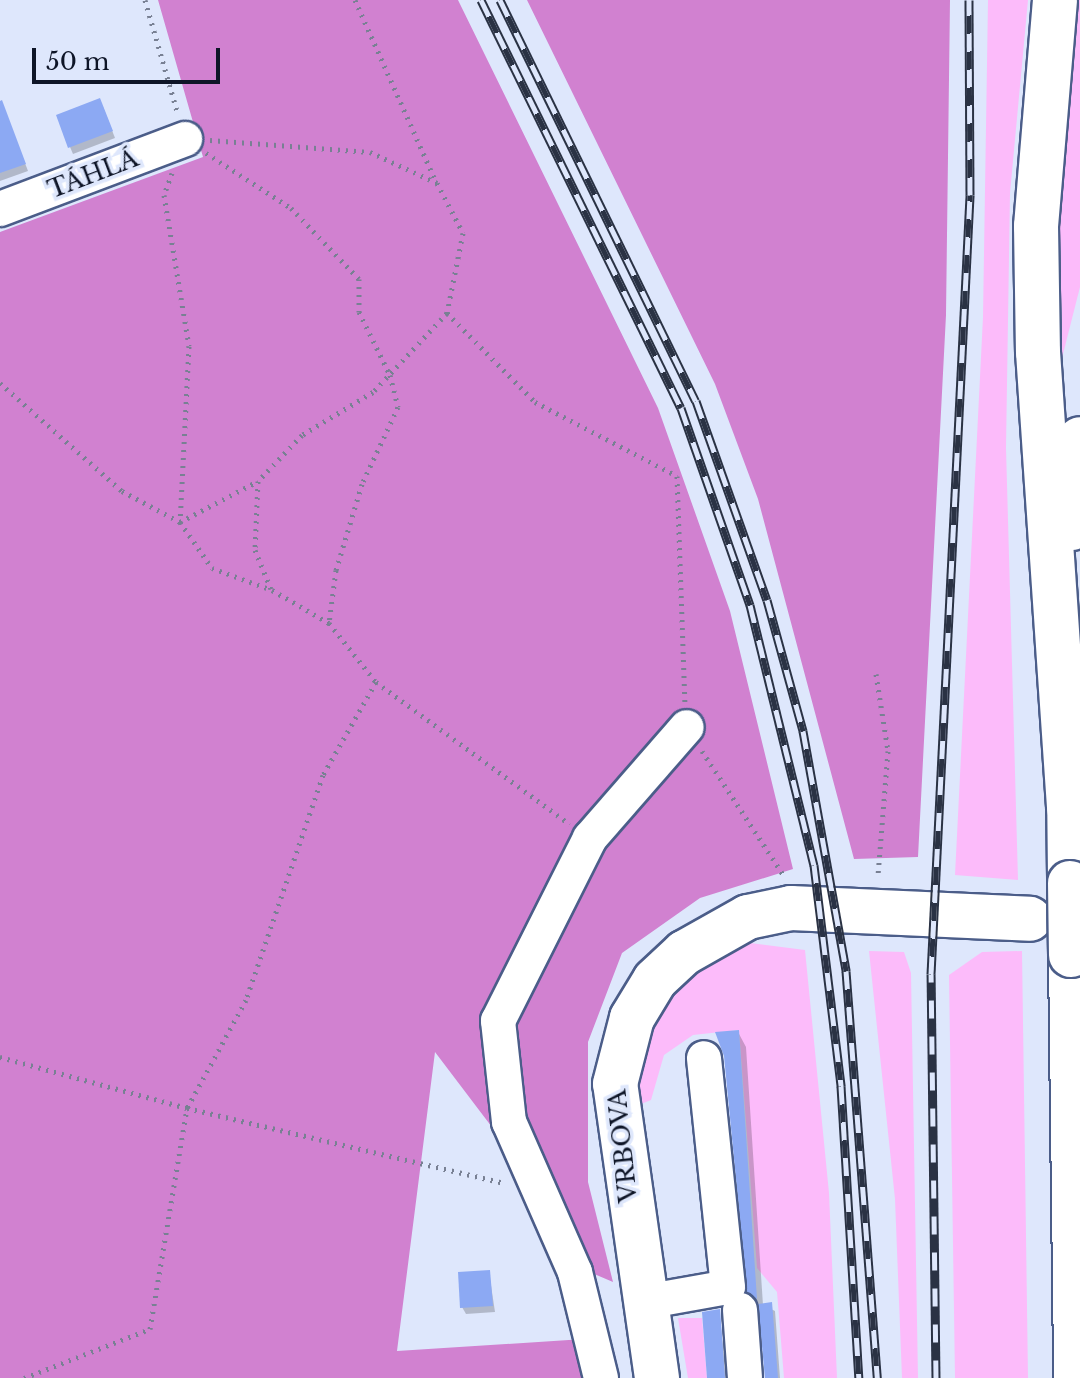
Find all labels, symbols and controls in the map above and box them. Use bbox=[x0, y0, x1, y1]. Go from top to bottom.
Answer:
scale bar bbox=[36, 32, 224, 82]
text: 50 m bbox=[46, 47, 109, 76]
street label: TÁHLÁ bbox=[44, 144, 142, 204]
street label: VRBOVA bbox=[603, 1088, 643, 1204]

